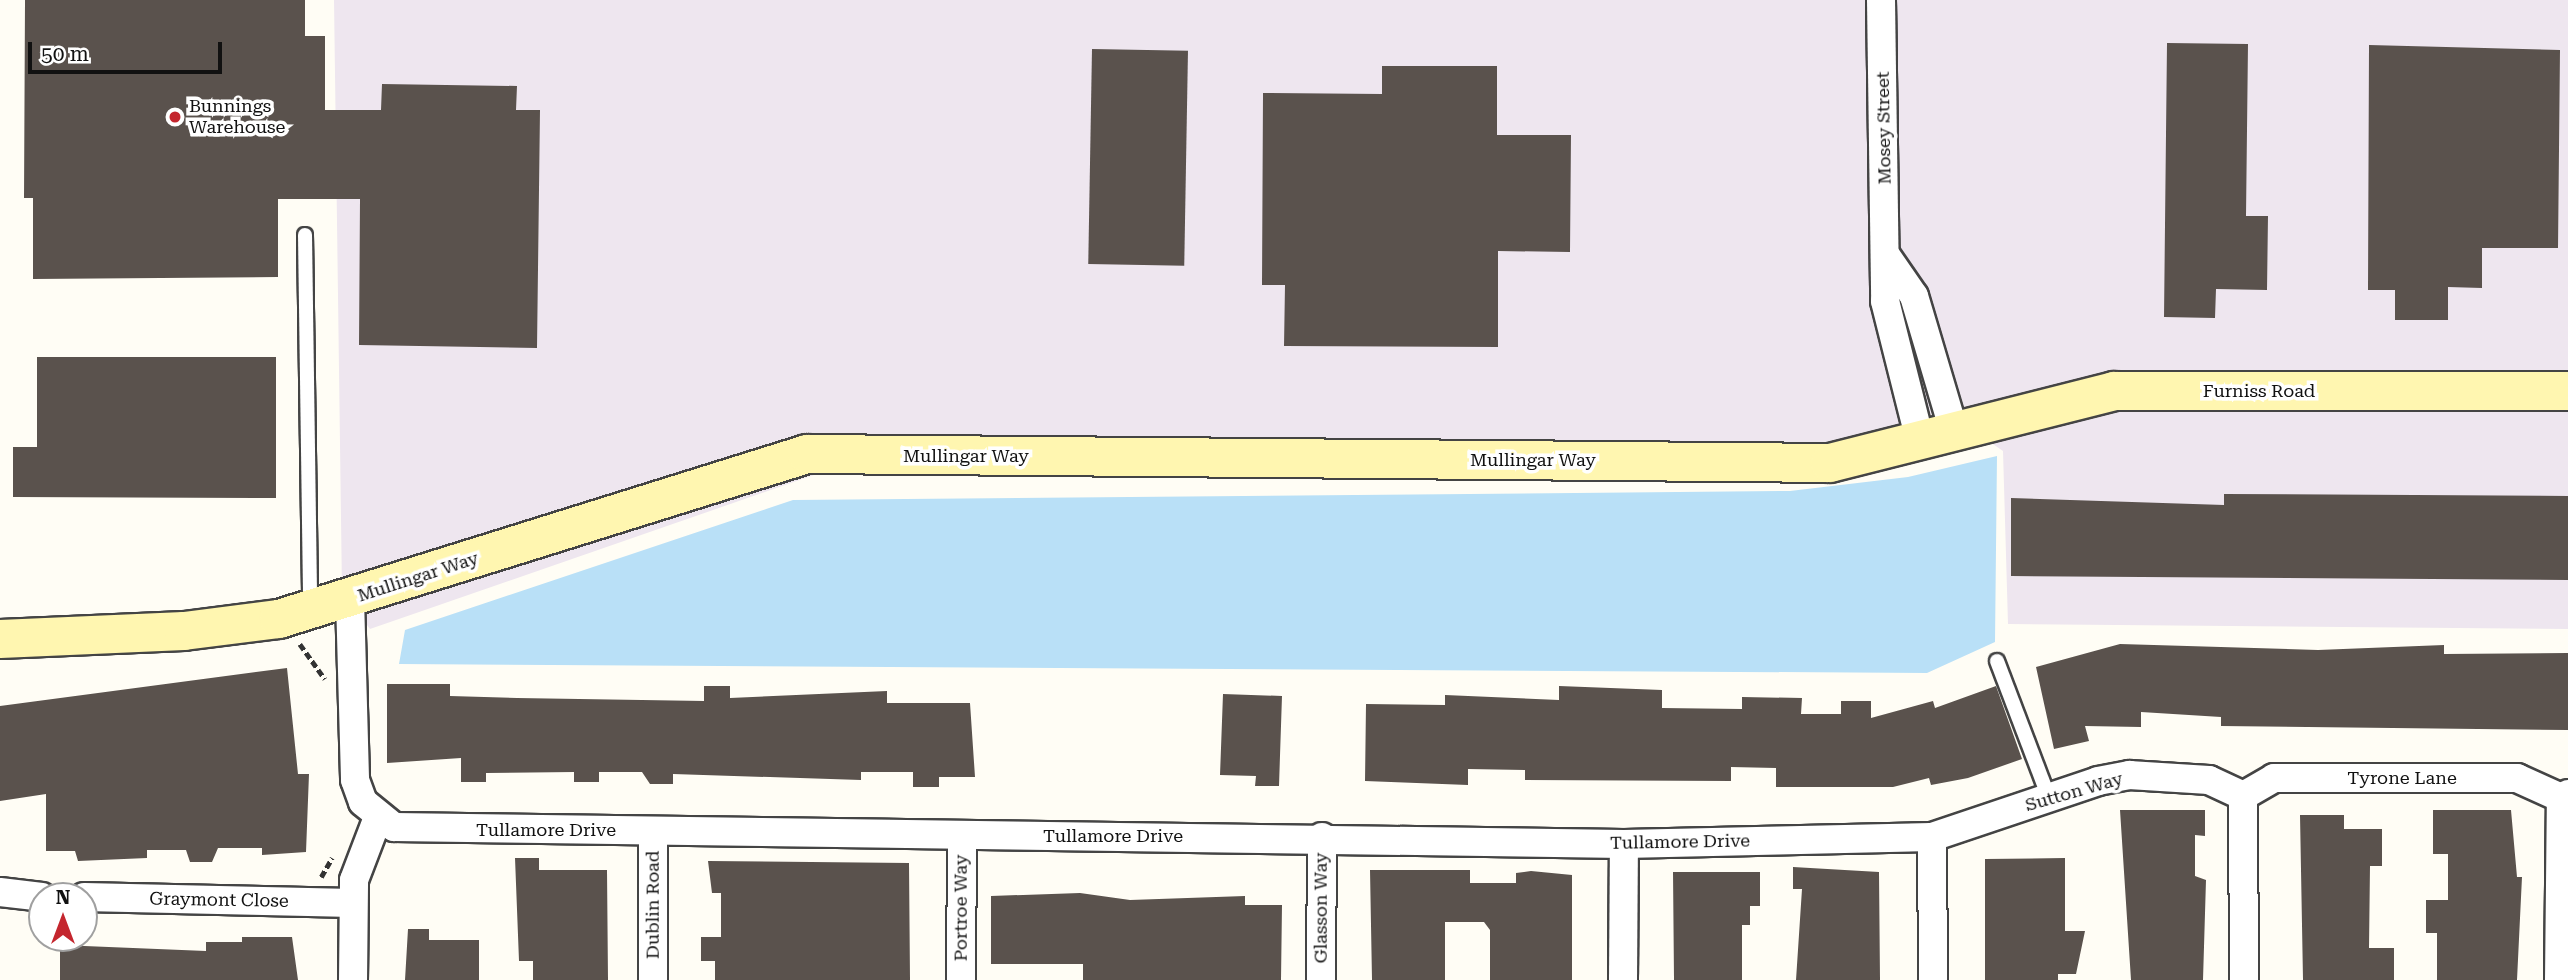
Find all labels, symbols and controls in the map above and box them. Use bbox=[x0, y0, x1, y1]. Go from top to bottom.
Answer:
scale bar bbox=[32, 28, 226, 72]
text: 50 m bbox=[41, 42, 89, 66]
street label: Mosey Street bbox=[1872, 71, 1896, 185]
place label: Bunnings Warehouse bbox=[189, 96, 285, 138]
marker: Bunnings Warehouse bbox=[167, 109, 183, 125]
street label: Furniss Road bbox=[2203, 380, 2315, 402]
street label: Mullingar Way bbox=[903, 445, 1029, 467]
street label: Mullingar Way bbox=[1470, 449, 1596, 471]
street label: Mullingar Way bbox=[355, 547, 481, 607]
street label: Tyrone Lane bbox=[2347, 767, 2457, 789]
street label: Sutton Way bbox=[2023, 768, 2125, 816]
street label: Tullamore Drive bbox=[476, 819, 616, 841]
street label: Tullamore Drive bbox=[1043, 825, 1183, 847]
street label: Tullamore Drive bbox=[1610, 830, 1750, 854]
street label: Dublin Road bbox=[642, 851, 664, 959]
street label: Glasson Way bbox=[1310, 853, 1332, 963]
street label: Portroe Way bbox=[950, 855, 972, 961]
north arrow bbox=[28, 882, 98, 952]
text: N bbox=[56, 886, 70, 909]
street label: Graymont Close bbox=[149, 888, 289, 912]

